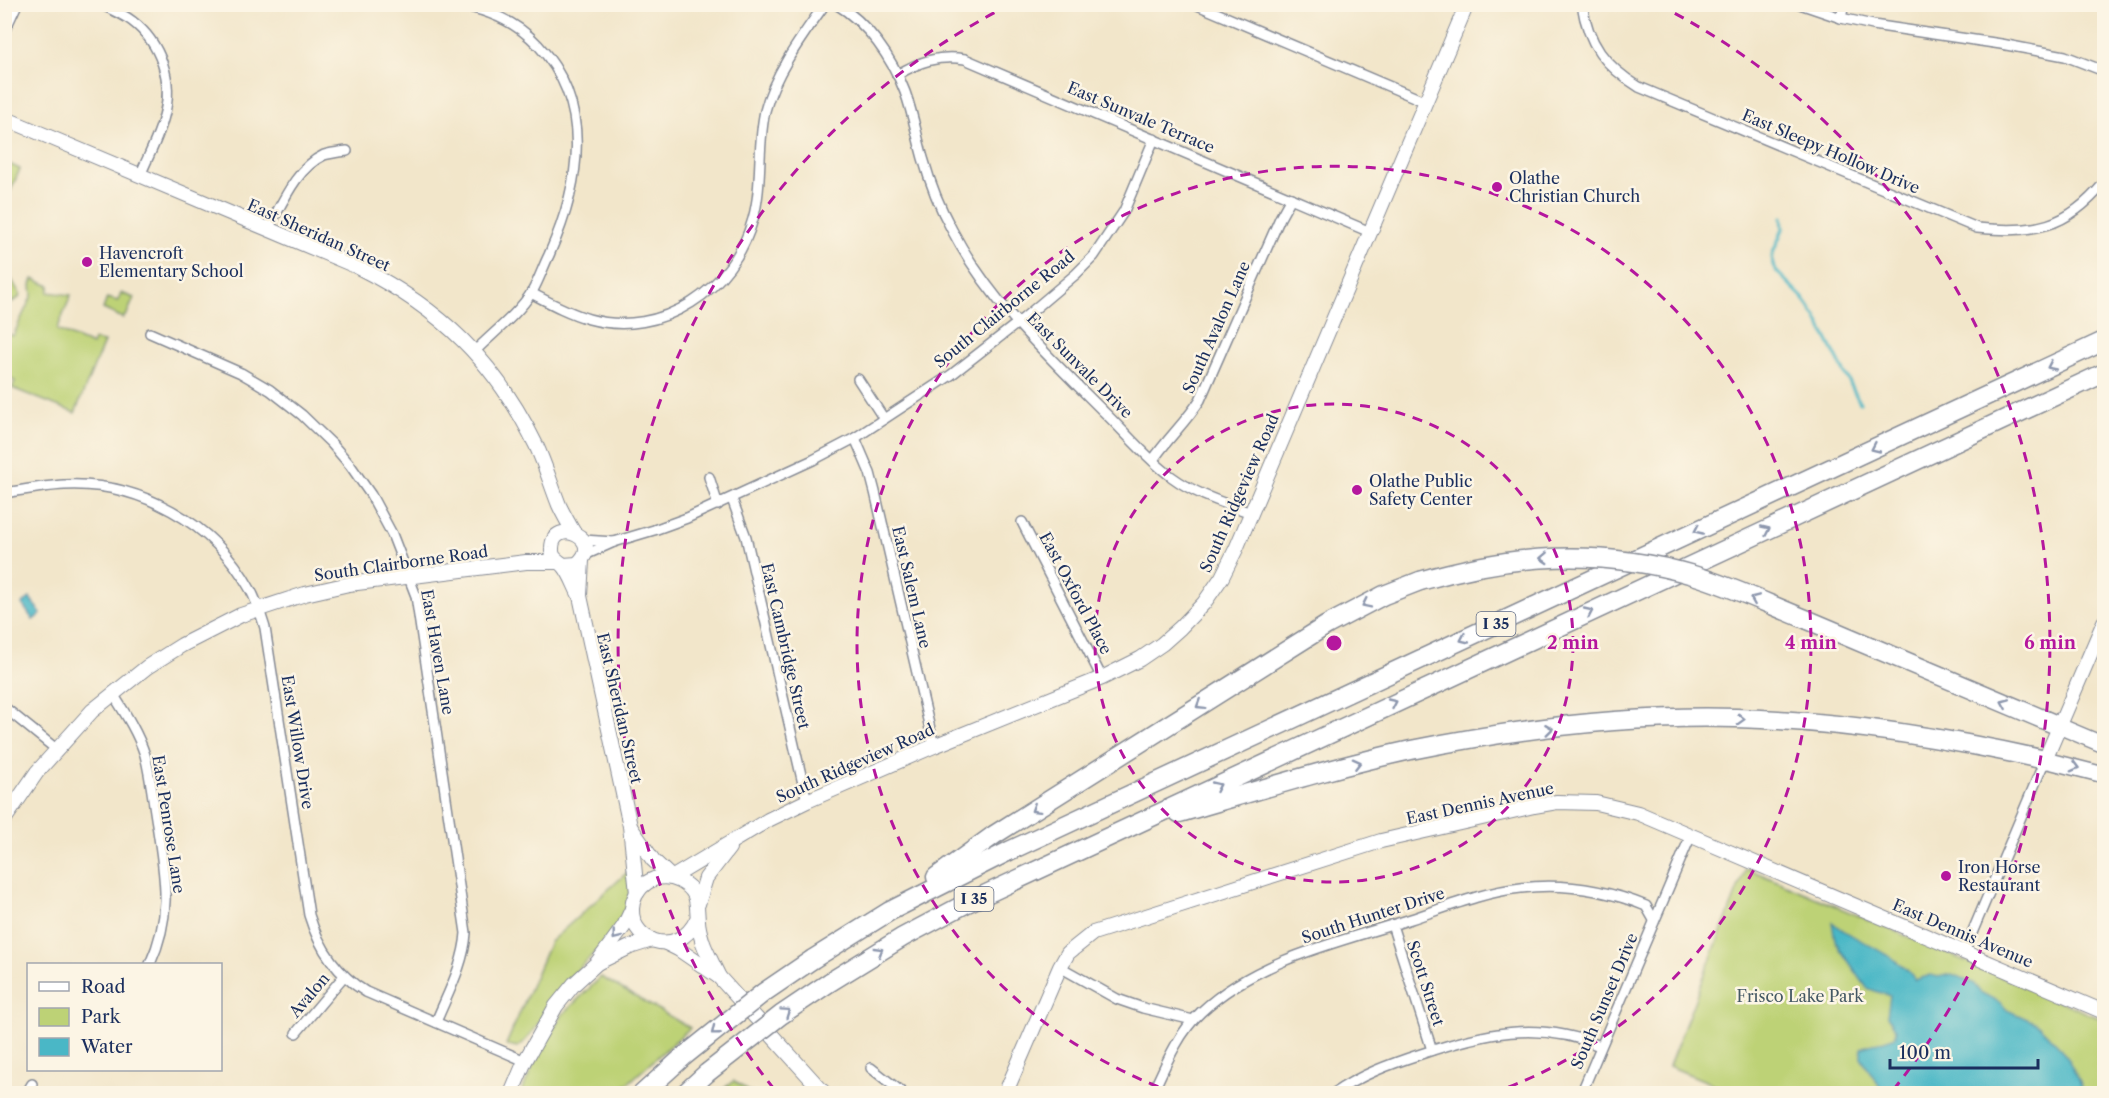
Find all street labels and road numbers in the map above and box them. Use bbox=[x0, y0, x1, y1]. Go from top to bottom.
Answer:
street label: East Sunvale Terrace bbox=[1064, 77, 1218, 157]
street label: East Sleepy Hollow Drive bbox=[1739, 104, 1923, 198]
street label: East Sheridan Street bbox=[244, 194, 394, 276]
street label: South Clairborne Road bbox=[930, 246, 1079, 372]
street label: South Avalon Lane bbox=[1178, 258, 1254, 396]
street label: East Sunvale Drive bbox=[1023, 308, 1137, 422]
street label: South Ridgeview Road bbox=[1195, 410, 1283, 575]
street label: East Salem Lane bbox=[888, 524, 936, 650]
street label: East Oxford Place bbox=[1035, 528, 1117, 658]
street label: South Clairborne Road bbox=[313, 541, 489, 585]
street label: East Cambridge Street bbox=[757, 561, 815, 731]
street label: East Haven Lane bbox=[417, 588, 459, 716]
road number: I 35 bbox=[1476, 612, 1516, 636]
street label: East Sheridan Street bbox=[593, 631, 647, 786]
street label: East Willow Drive bbox=[278, 674, 318, 810]
street label: South Ridgeview Road bbox=[773, 719, 938, 807]
street label: East Penrose Lane bbox=[148, 753, 190, 895]
street label: East Dennis Avenue bbox=[1404, 778, 1556, 828]
street label: South Hunter Drive bbox=[1299, 882, 1447, 948]
road number: I 35 bbox=[954, 887, 994, 911]
street label: East Dennis Avenue bbox=[1890, 894, 2036, 972]
street label: South Sunset Drive bbox=[1566, 930, 1642, 1072]
street label: Scott Street bbox=[1403, 938, 1449, 1029]
street label: Avalon bbox=[284, 969, 333, 1022]

